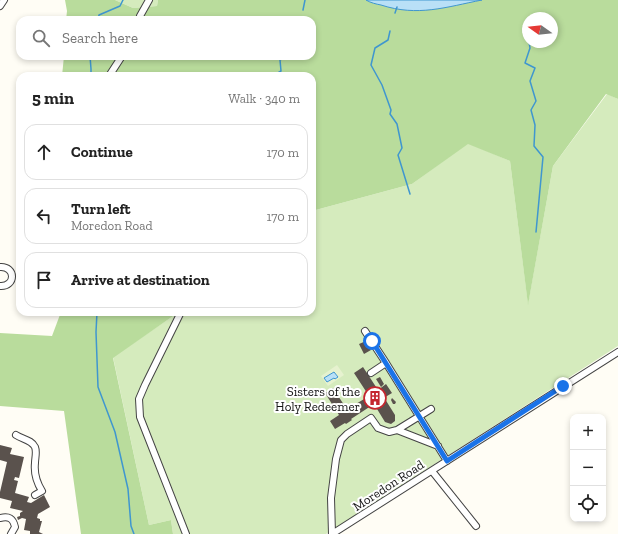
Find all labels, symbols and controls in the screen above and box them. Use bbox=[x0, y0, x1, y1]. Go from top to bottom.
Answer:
north arrow bbox=[522, 12, 558, 48]
search box bbox=[16, 16, 316, 60]
icon: search bbox=[30, 27, 52, 49]
text: Search here bbox=[62, 29, 138, 47]
text: 5 min bbox=[32, 88, 74, 108]
text: Walk · 340 m bbox=[228, 91, 300, 106]
icon: ahead bbox=[33, 141, 55, 163]
text: Continue bbox=[71, 143, 133, 161]
text: 170 m bbox=[266, 145, 299, 160]
text: Turn left bbox=[71, 200, 131, 218]
icon: left bbox=[33, 205, 55, 227]
text: 170 m bbox=[266, 209, 299, 224]
text: Moredon Road bbox=[71, 218, 153, 233]
icon: arrive bbox=[33, 269, 55, 291]
text: Arrive at destination bbox=[71, 271, 210, 289]
route start bbox=[363, 332, 381, 350]
route end bbox=[554, 377, 572, 395]
place label: Sisters of the Holy Redeemer bbox=[275, 384, 360, 414]
building icon: Sisters of the Holy Redeemer bbox=[362, 385, 388, 411]
map controls bbox=[570, 414, 606, 522]
button: + bbox=[570, 414, 606, 450]
button: − bbox=[570, 450, 606, 486]
street label: Moredon Road bbox=[350, 457, 427, 514]
button: locate bbox=[570, 486, 606, 522]

